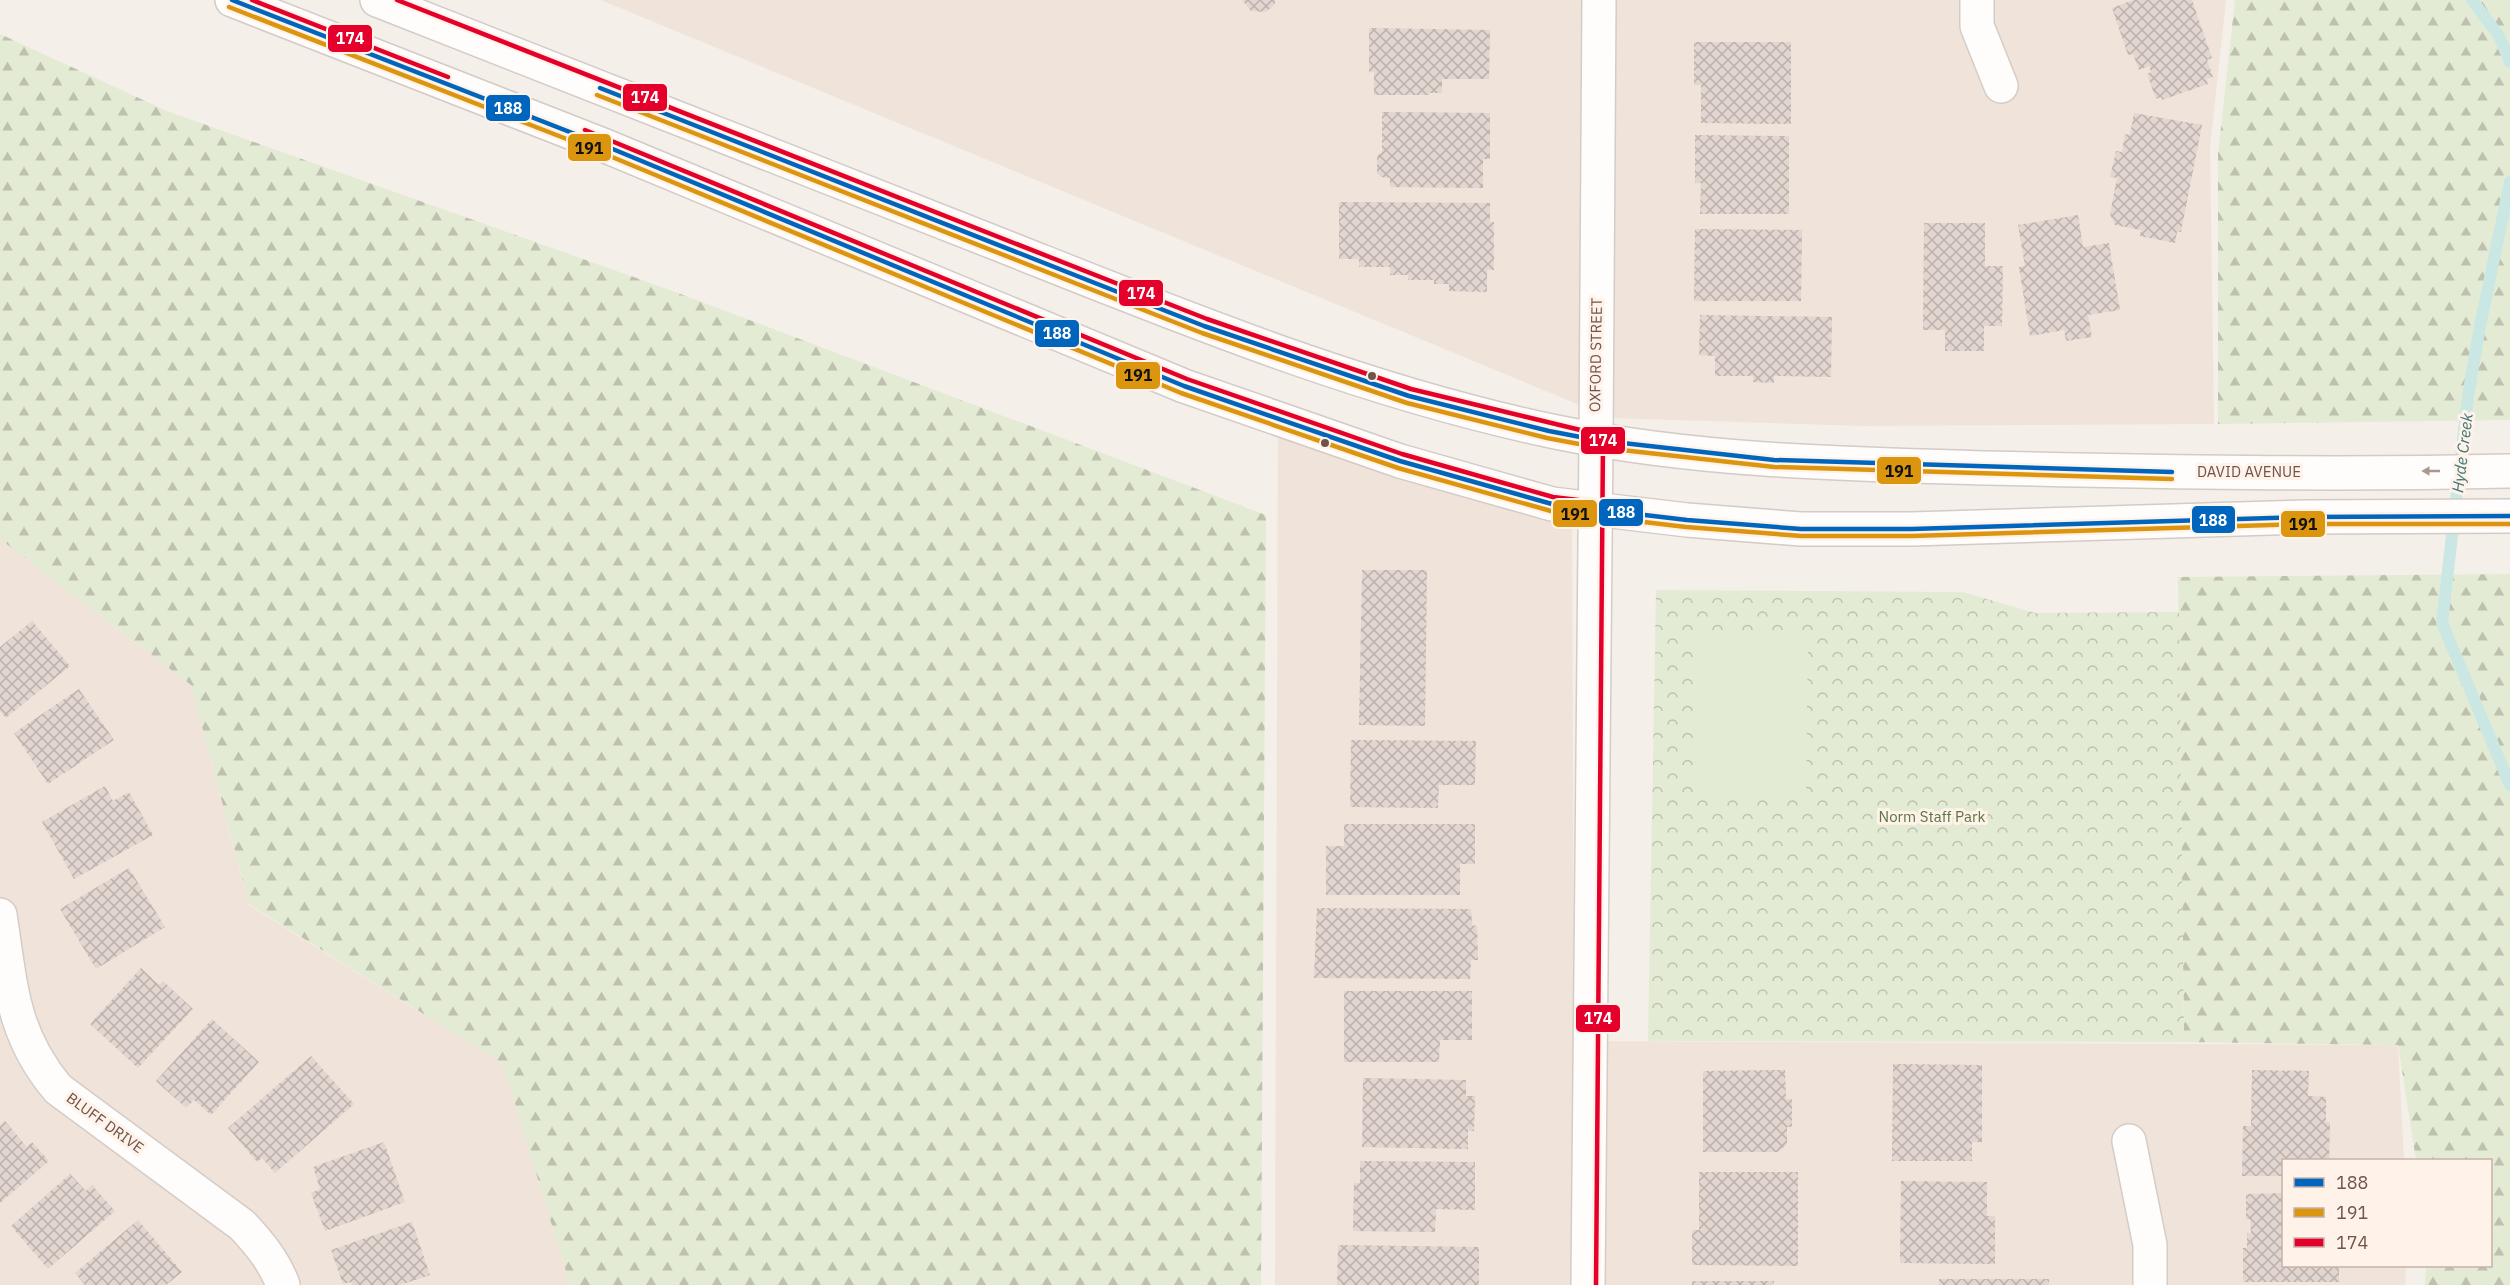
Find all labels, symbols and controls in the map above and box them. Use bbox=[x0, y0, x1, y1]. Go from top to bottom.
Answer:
line badge: 174 bbox=[327, 24, 373, 53]
text: 174 bbox=[336, 28, 365, 48]
line badge: 174 bbox=[622, 83, 668, 112]
text: 174 bbox=[631, 87, 660, 107]
line badge: 188 bbox=[485, 94, 531, 122]
text: 188 bbox=[494, 98, 522, 118]
line badge: 191 bbox=[567, 133, 612, 162]
text: 191 bbox=[575, 138, 604, 158]
line badge: 174 bbox=[1118, 279, 1164, 307]
text: 174 bbox=[1127, 283, 1156, 303]
street label: OXFORD STREET bbox=[1585, 297, 1606, 412]
line badge: 188 bbox=[1034, 319, 1080, 348]
text: 188 bbox=[1043, 323, 1071, 343]
line badge: 191 bbox=[1115, 361, 1161, 390]
text: 191 bbox=[1124, 365, 1153, 385]
unlabelled marker bbox=[1366, 370, 1378, 382]
water label: Hyde Creek bbox=[2447, 411, 2477, 494]
line badge: 174 bbox=[1580, 426, 1626, 455]
text: 174 bbox=[1589, 430, 1618, 450]
unlabelled marker bbox=[1319, 437, 1331, 449]
line badge: 191 bbox=[1876, 456, 1922, 485]
text: 191 bbox=[1885, 461, 1914, 481]
street label: DAVID AVENUE bbox=[2197, 462, 2301, 481]
one-way arrow bbox=[2421, 466, 2440, 476]
line badge: 188 bbox=[1598, 498, 1644, 527]
line badge: 191 bbox=[1552, 499, 1598, 528]
text: 188 bbox=[1607, 502, 1635, 522]
text: 191 bbox=[1561, 504, 1590, 524]
line badge: 188 bbox=[2191, 505, 2236, 534]
text: 188 bbox=[2199, 510, 2227, 530]
line badge: 191 bbox=[2280, 510, 2326, 538]
text: 191 bbox=[2289, 514, 2318, 534]
park label: Norm Staff Park bbox=[1879, 807, 1985, 826]
line badge: 174 bbox=[1575, 1004, 1621, 1033]
text: 174 bbox=[1584, 1008, 1613, 1028]
street label: BLUFF DRIVE bbox=[63, 1088, 148, 1157]
legend bbox=[2282, 1159, 2492, 1267]
text: 188 bbox=[2336, 1171, 2368, 1194]
text: 191 bbox=[2336, 1201, 2368, 1224]
text: 174 bbox=[2336, 1231, 2369, 1254]

